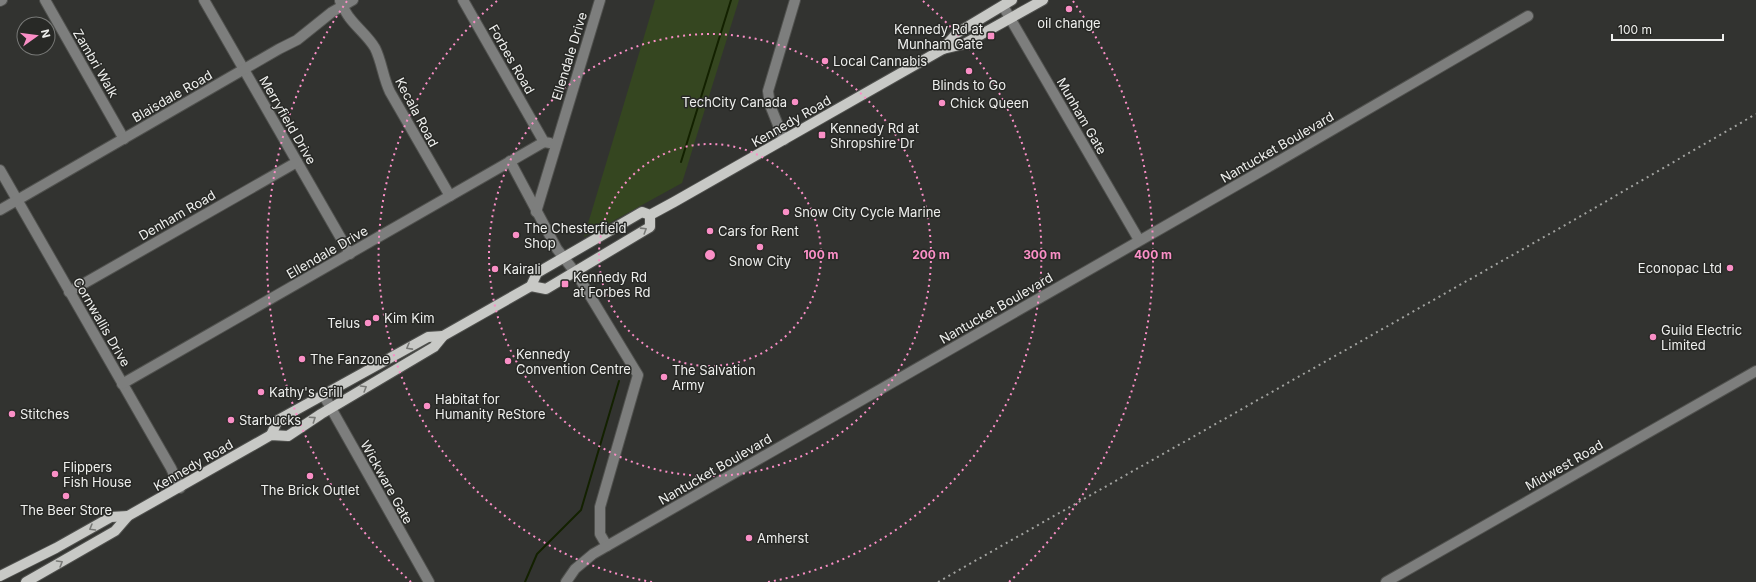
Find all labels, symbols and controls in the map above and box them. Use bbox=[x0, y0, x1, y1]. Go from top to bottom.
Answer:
marker: oil change bbox=[1064, 4, 1074, 14]
street label: Ellendale Drive bbox=[548, 10, 590, 102]
place label: oil change bbox=[1037, 15, 1101, 31]
north arrow bbox=[16, 16, 56, 56]
scale bar bbox=[1612, 16, 1723, 42]
street label: Forbes Road bbox=[486, 21, 538, 97]
place label: Kennedy Rd at Munham Gate bbox=[894, 21, 983, 52]
text: 100 m bbox=[1618, 22, 1652, 37]
street label: Zambri Walk bbox=[70, 26, 122, 100]
text: N bbox=[38, 28, 54, 39]
marker: Kennedy Rd at Munham Gate bbox=[986, 31, 996, 41]
place label: Local Cannabis bbox=[833, 53, 927, 69]
marker: Local Cannabis bbox=[820, 56, 830, 66]
marker: Blinds to Go bbox=[964, 66, 974, 76]
street label: Blaisdale Road bbox=[129, 67, 215, 125]
street label: Merryfield Drive bbox=[256, 73, 320, 167]
street label: Kecala Road bbox=[392, 75, 442, 149]
street label: Munham Gate bbox=[1054, 75, 1110, 157]
place label: Blinds to Go bbox=[932, 77, 1006, 93]
street label: Kennedy Road bbox=[748, 92, 834, 150]
place label: TechCity Canada bbox=[682, 94, 787, 110]
place label: Chick Queen bbox=[950, 95, 1029, 111]
marker: TechCity Canada bbox=[790, 97, 800, 107]
marker: Chick Queen bbox=[937, 98, 947, 108]
street label: Nantucket Boulevard bbox=[1218, 108, 1336, 186]
place label: Kennedy Rd at Shropshire Dr bbox=[830, 120, 919, 151]
marker: Kennedy Rd at Shropshire Dr bbox=[817, 130, 827, 140]
street label: Denham Road bbox=[136, 187, 218, 243]
place label: Snow City Cycle Marine bbox=[794, 204, 941, 220]
marker: Snow City Cycle Marine bbox=[781, 207, 791, 217]
place label: The Chesterfield Shop bbox=[524, 220, 626, 251]
street label: Ellendale Drive bbox=[283, 222, 371, 282]
place label: Cars for Rent bbox=[718, 223, 799, 239]
marker: Cars for Rent bbox=[705, 226, 715, 236]
one-way arrow bbox=[640, 227, 647, 235]
marker: The Chesterfield Shop bbox=[511, 230, 521, 240]
marker: Snow City bbox=[755, 242, 765, 252]
text: 100 m bbox=[803, 247, 839, 262]
text: 200 m bbox=[912, 247, 950, 262]
text: 300 m bbox=[1023, 247, 1061, 262]
text: 400 m bbox=[1134, 247, 1172, 262]
centre of rings bbox=[703, 248, 717, 262]
place label: Snow City bbox=[729, 253, 791, 269]
place label: Econopac Ltd bbox=[1638, 260, 1722, 276]
place label: Kairali bbox=[503, 261, 541, 277]
marker: Econopac Ltd bbox=[1725, 263, 1735, 273]
marker: Kairali bbox=[490, 264, 500, 274]
place label: Kennedy Rd at Forbes Rd bbox=[573, 269, 650, 300]
street label: Nantucket Boulevard bbox=[937, 269, 1055, 347]
street label: Cornwallis Drive bbox=[70, 275, 134, 369]
marker: Kennedy Rd at Forbes Rd bbox=[560, 279, 570, 289]
place label: Kim Kim bbox=[384, 310, 435, 326]
marker: Kim Kim bbox=[371, 313, 381, 323]
place label: Telus bbox=[327, 315, 360, 331]
marker: Telus bbox=[363, 318, 373, 328]
place label: Guild Electric Limited bbox=[1661, 322, 1742, 353]
marker: Guild Electric Limited bbox=[1648, 332, 1658, 342]
one-way arrow bbox=[406, 342, 413, 349]
place label: Kennedy Convention Centre bbox=[516, 346, 631, 377]
place label: The Fanzone bbox=[310, 351, 390, 367]
marker: The Fanzone bbox=[297, 354, 307, 364]
marker: Kennedy Convention Centre bbox=[503, 356, 513, 366]
place label: The Salvation Army bbox=[672, 362, 756, 393]
marker: The Salvation Army bbox=[659, 372, 669, 382]
place label: Kathy's Grill bbox=[269, 384, 343, 400]
one-way arrow bbox=[360, 386, 367, 393]
marker: Kathy's Grill bbox=[256, 387, 266, 397]
place label: Habitat for Humanity ReStore bbox=[435, 391, 546, 422]
marker: Habitat for Humanity ReStore bbox=[422, 401, 432, 411]
place label: Stitches bbox=[20, 406, 70, 422]
marker: Stitches bbox=[7, 409, 17, 419]
place label: Starbucks bbox=[239, 412, 301, 428]
marker: Starbucks bbox=[226, 415, 236, 425]
one-way arrow bbox=[309, 416, 316, 423]
street label: Nantucket Boulevard bbox=[656, 430, 774, 508]
street label: Kennedy Road bbox=[150, 436, 236, 494]
street label: Midwest Road bbox=[1522, 436, 1606, 494]
street label: Wickware Gate bbox=[357, 437, 417, 527]
place label: Flippers Fish House bbox=[63, 459, 132, 490]
marker: Flippers Fish House bbox=[50, 469, 60, 479]
marker: The Brick Outlet bbox=[305, 471, 315, 481]
place label: The Brick Outlet bbox=[260, 482, 360, 498]
marker: The Beer Store bbox=[61, 491, 71, 501]
place label: The Beer Store bbox=[20, 502, 112, 518]
one-way arrow bbox=[89, 523, 96, 530]
place label: Amherst bbox=[757, 530, 809, 546]
marker: Amherst bbox=[744, 533, 754, 543]
one-way arrow bbox=[56, 561, 63, 568]

